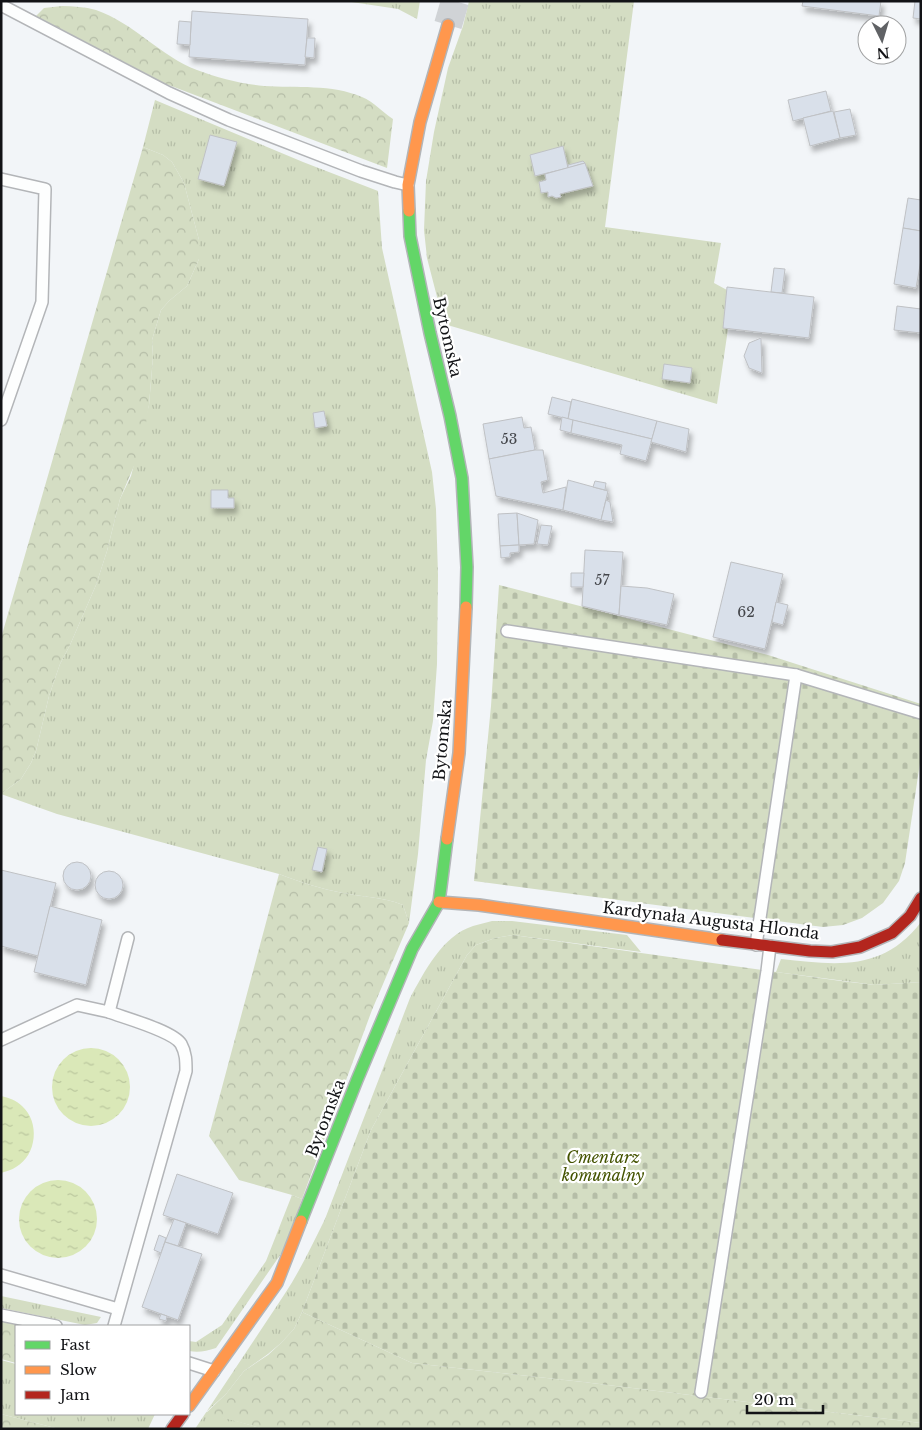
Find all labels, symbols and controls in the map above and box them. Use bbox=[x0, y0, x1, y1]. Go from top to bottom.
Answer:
north arrow bbox=[857, 15, 907, 65]
text: N bbox=[876, 43, 890, 62]
street label: Bytomska bbox=[429, 295, 467, 379]
house number: 53 bbox=[501, 430, 517, 448]
house number: 57 bbox=[595, 571, 610, 589]
house number: 62 bbox=[737, 603, 755, 621]
street label: Bytomska bbox=[428, 698, 456, 782]
street label: Kardynała Augusta Hlonda bbox=[601, 897, 821, 943]
street label: Bytomska bbox=[301, 1076, 349, 1160]
park label: Cmentarz komunalny bbox=[561, 1147, 645, 1185]
legend bbox=[15, 1325, 190, 1415]
text: Fast bbox=[60, 1335, 91, 1354]
text: Slow bbox=[60, 1360, 97, 1379]
scale bar bbox=[747, 1382, 823, 1414]
text: Jam bbox=[58, 1385, 90, 1404]
text: 20 m bbox=[754, 1390, 794, 1409]

